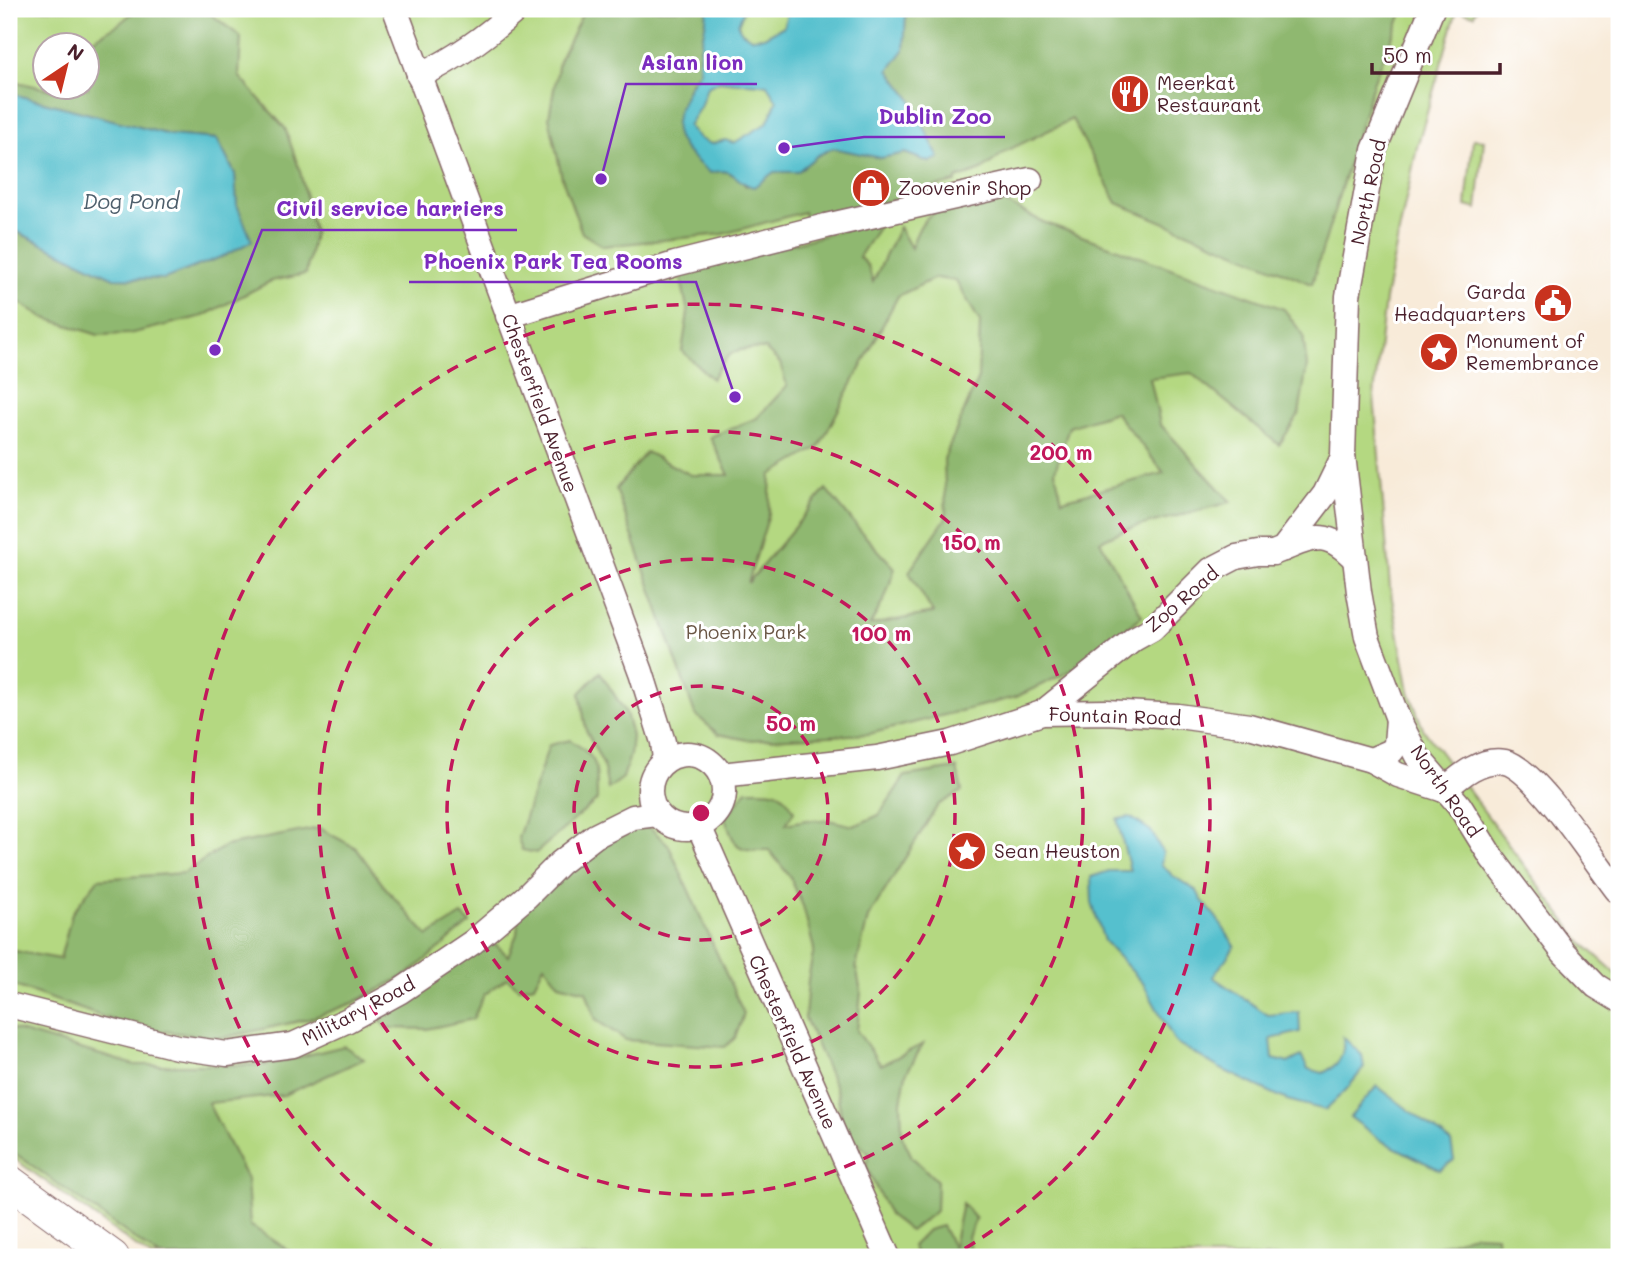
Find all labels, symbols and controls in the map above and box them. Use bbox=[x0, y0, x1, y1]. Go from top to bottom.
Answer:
north arrow bbox=[32, 32, 102, 102]
scale bar bbox=[1372, 32, 1500, 76]
text: N bbox=[63, 37, 89, 66]
text: 50 m bbox=[1383, 41, 1432, 68]
callout: Asian lion bbox=[626, 42, 757, 84]
text: Asian lion bbox=[641, 48, 743, 75]
place label: Meerkat Restaurant bbox=[1157, 70, 1261, 117]
restaurant icon: Meerkat Restaurant bbox=[1109, 73, 1151, 115]
callout: Dublin Zoo bbox=[864, 95, 1005, 137]
text: Dublin Zoo bbox=[878, 102, 992, 129]
street label: North Road bbox=[1344, 137, 1391, 247]
shop icon: Zoovenir Shop bbox=[850, 167, 892, 209]
place label: Zoovenir Shop bbox=[898, 175, 1032, 200]
water label: Dog Pond bbox=[83, 187, 181, 214]
callout: Civil service harriers bbox=[262, 188, 517, 230]
text: Civil service harriers bbox=[276, 194, 504, 221]
callout: Phoenix Park Tea Rooms bbox=[409, 240, 696, 282]
text: Phoenix Park Tea Rooms bbox=[423, 247, 683, 274]
place label: Garda Headquarters bbox=[1394, 279, 1526, 326]
public building icon: Garda Headquarters bbox=[1532, 282, 1574, 324]
street label: Chesterfield Avenue bbox=[496, 310, 584, 496]
place label: Monument of Remembrance bbox=[1466, 328, 1599, 375]
place icon: Monument of Remembrance bbox=[1418, 331, 1460, 373]
text: 200 m bbox=[1030, 438, 1092, 465]
text: 150 m bbox=[941, 528, 1001, 555]
street label: Zoo Road bbox=[1140, 560, 1223, 637]
park label: Phoenix Park bbox=[686, 619, 806, 644]
text: 100 m bbox=[851, 619, 911, 646]
street label: Fountain Road bbox=[1048, 701, 1182, 730]
text: 50 m bbox=[766, 709, 816, 736]
street label: North Road bbox=[1405, 740, 1487, 842]
centre of rings bbox=[689, 801, 713, 825]
place icon: Sean Heuston bbox=[946, 830, 988, 872]
place label: Sean Heuston bbox=[994, 838, 1120, 863]
street label: Chesterfield Avenue bbox=[744, 951, 843, 1133]
street label: Military Road bbox=[297, 970, 419, 1051]

